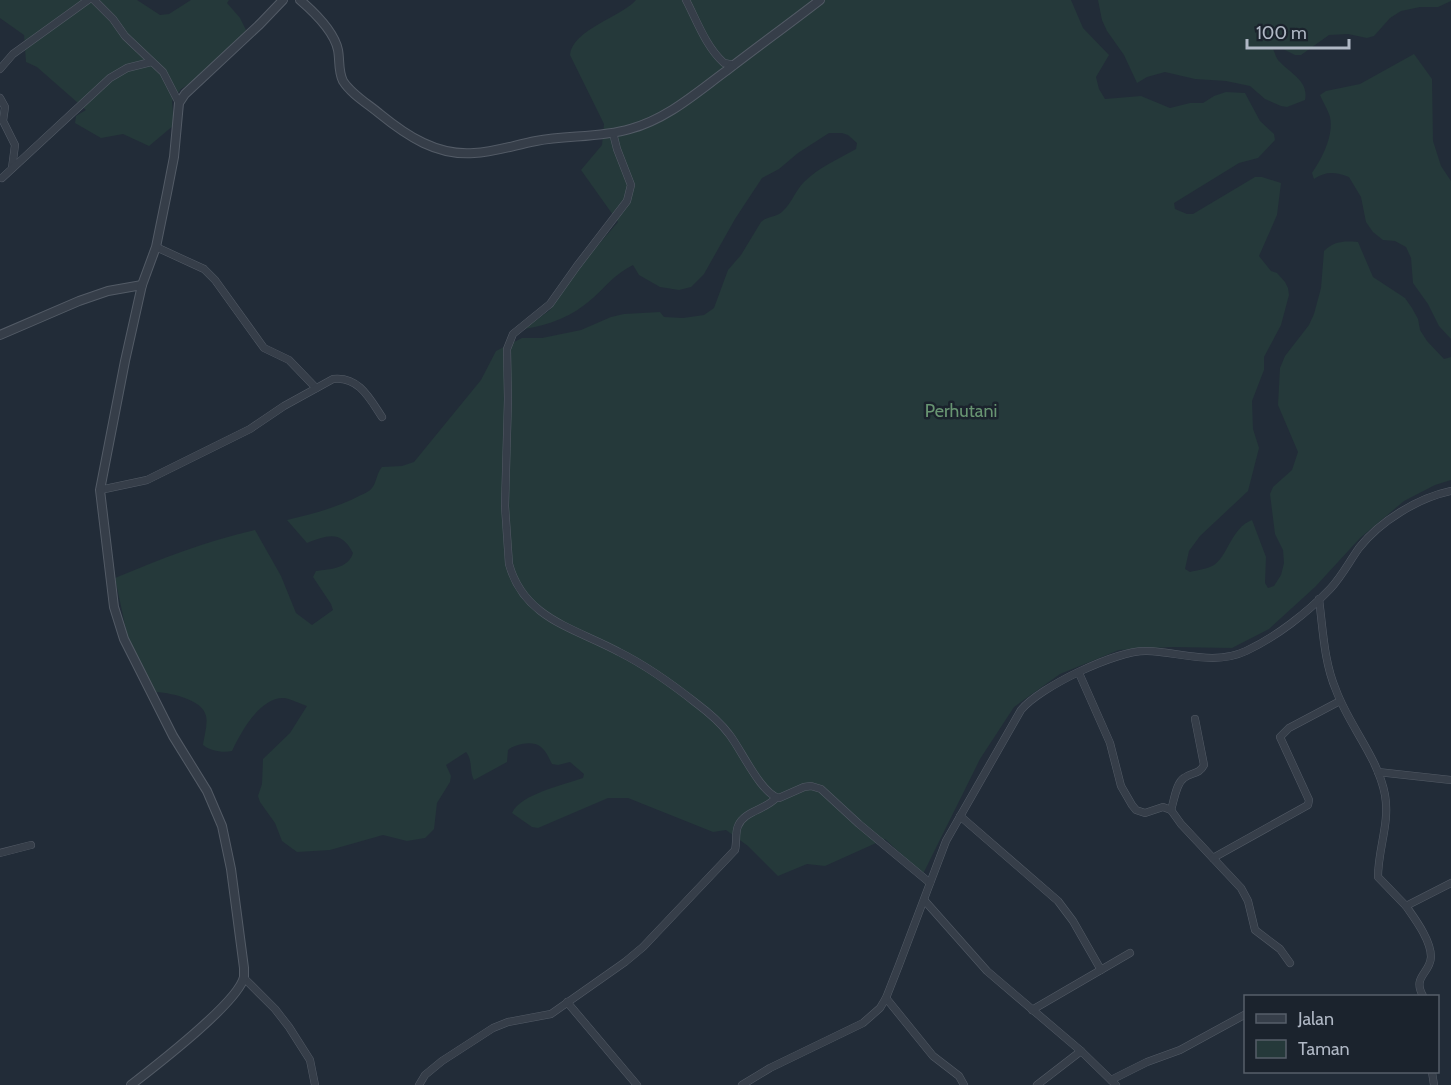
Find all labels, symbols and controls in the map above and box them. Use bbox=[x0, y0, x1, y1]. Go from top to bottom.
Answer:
scale bar bbox=[1247, 12, 1349, 50]
text: 100 m bbox=[1256, 22, 1307, 44]
park label: Perhutani bbox=[925, 400, 997, 422]
legend bbox=[1244, 995, 1439, 1073]
text: Jalan bbox=[1297, 1008, 1334, 1030]
text: Taman bbox=[1298, 1038, 1350, 1060]

